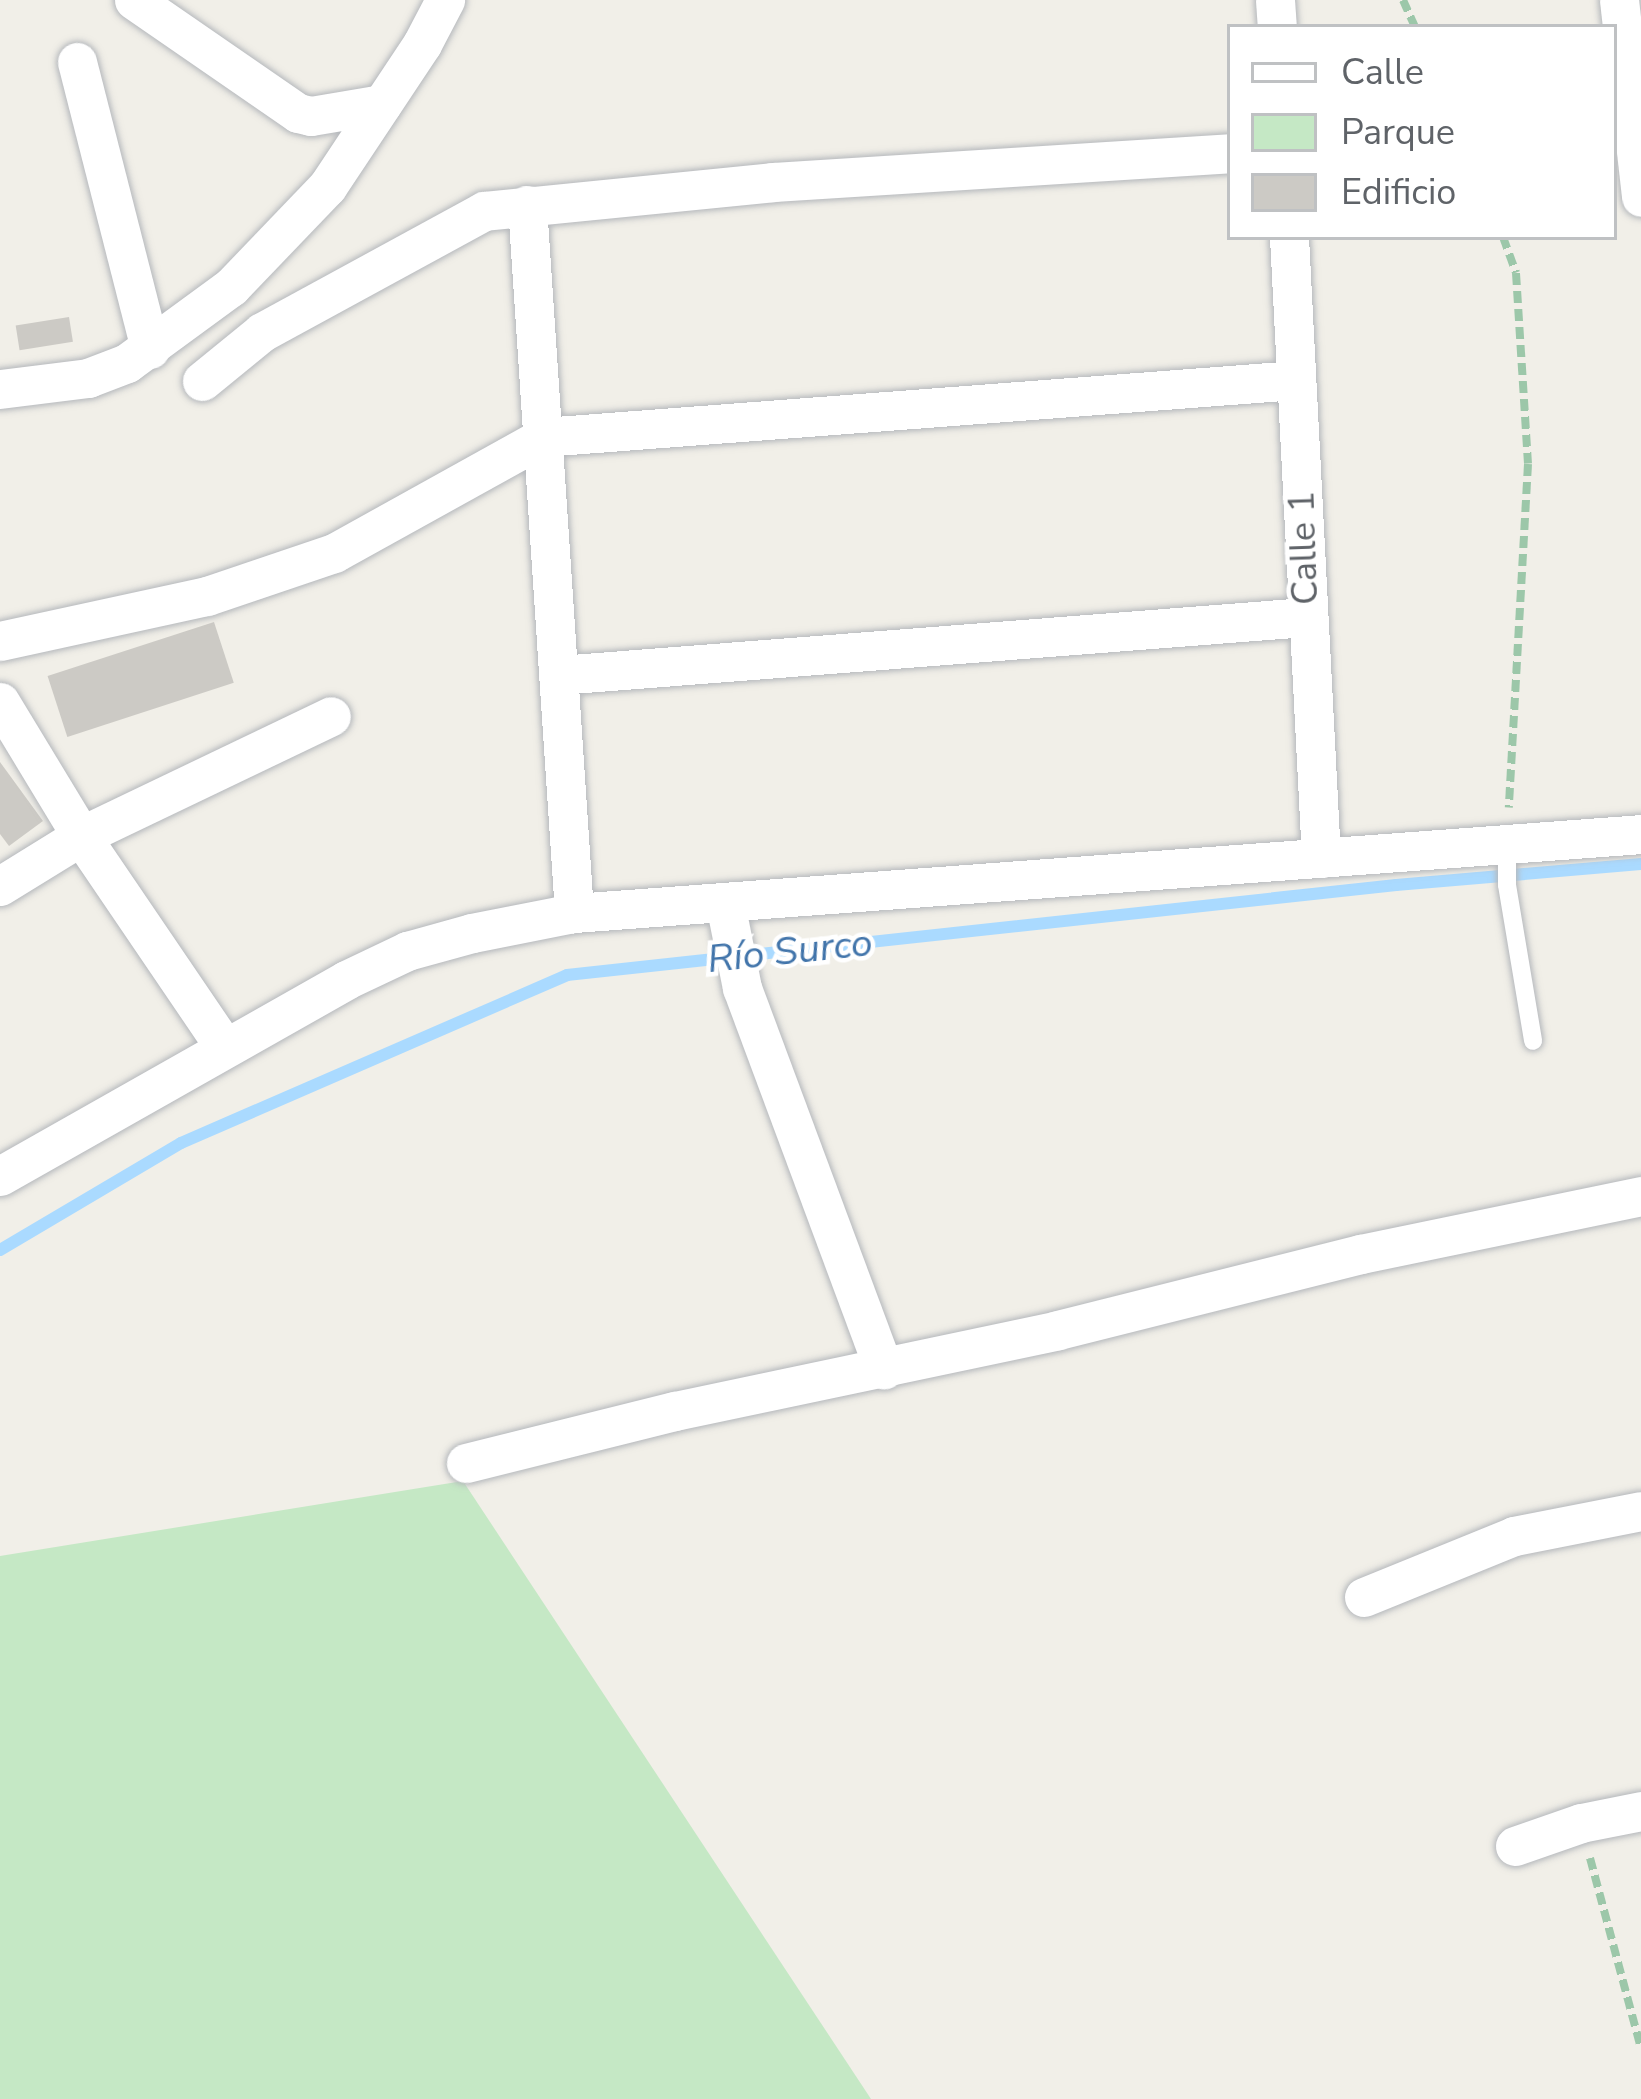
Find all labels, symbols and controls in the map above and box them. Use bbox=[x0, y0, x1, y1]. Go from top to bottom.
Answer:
legend bbox=[1227, 24, 1617, 240]
text: Calle bbox=[1341, 48, 1424, 97]
text: Parque bbox=[1341, 108, 1455, 157]
text: Edificio bbox=[1341, 168, 1456, 217]
street label: Calle 1 bbox=[1280, 490, 1328, 606]
water label: Río Surco bbox=[705, 920, 875, 984]

